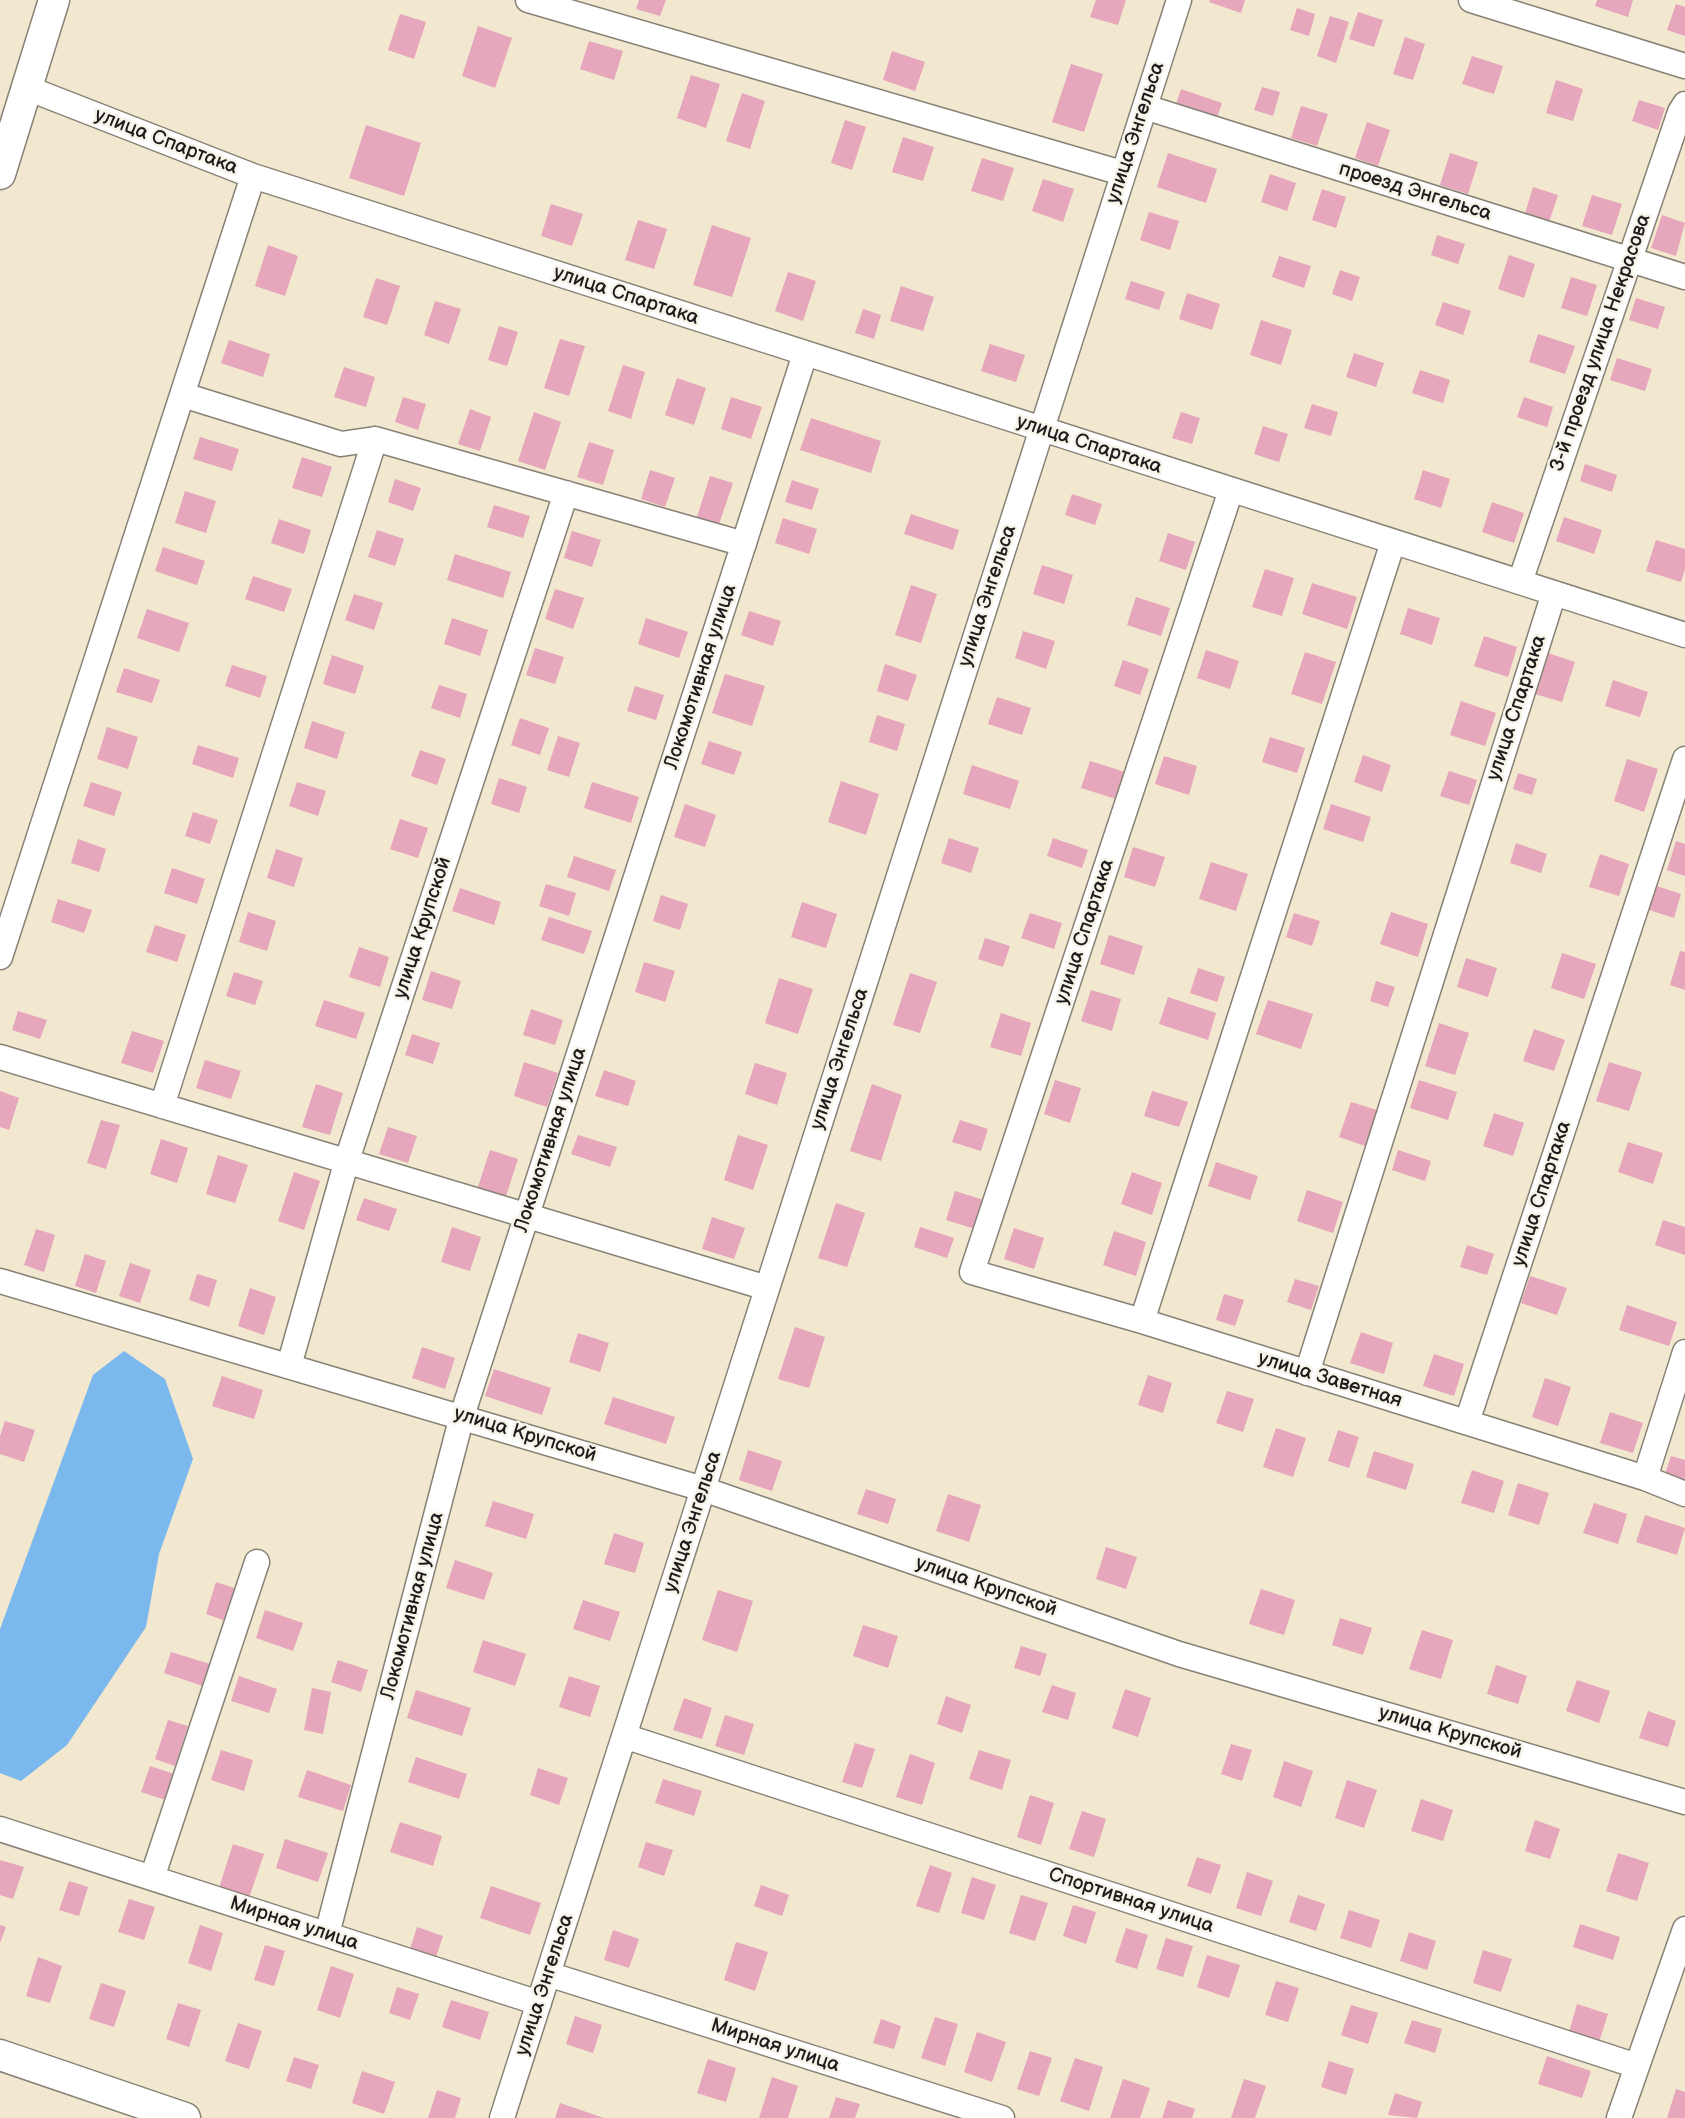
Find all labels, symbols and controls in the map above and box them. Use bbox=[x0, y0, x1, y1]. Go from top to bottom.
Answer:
street label: улица Энгельса bbox=[1102, 59, 1170, 207]
street label: улица Спартака bbox=[91, 104, 241, 180]
street label: проезд Энгельса bbox=[1336, 157, 1494, 227]
street label: 3-й проезд улица Некрасова bbox=[1546, 211, 1656, 475]
street label: улица Спартака bbox=[550, 261, 702, 331]
street label: улица Спартака bbox=[1013, 410, 1165, 480]
street label: улица Энгельса bbox=[954, 522, 1022, 670]
street label: Локомотивная улица bbox=[660, 582, 742, 772]
street label: улица Спартака bbox=[1482, 632, 1552, 784]
street label: улица Крупской bbox=[389, 854, 457, 1002]
street label: улица Спартака bbox=[1050, 856, 1120, 1008]
street label: улица Энгельса bbox=[806, 985, 874, 1133]
street label: Локомотивная улица bbox=[510, 1045, 592, 1235]
street label: улица Спартака bbox=[1507, 1118, 1577, 1270]
street label: улица Заветная bbox=[1255, 1347, 1405, 1413]
street label: улица Крупской bbox=[451, 1402, 599, 1468]
street label: улица Энгельса bbox=[659, 1448, 727, 1596]
street label: Локомотивная улица bbox=[376, 1510, 450, 1702]
street label: улица Крупской bbox=[912, 1552, 1060, 1622]
street label: улица Крупской bbox=[1376, 1701, 1524, 1765]
street label: Спортивная улица bbox=[1045, 1863, 1217, 1939]
street label: Мирная улица bbox=[227, 1892, 361, 1956]
street label: улица Энгельса bbox=[511, 1911, 579, 2059]
street label: Мирная улица bbox=[708, 2014, 842, 2078]

